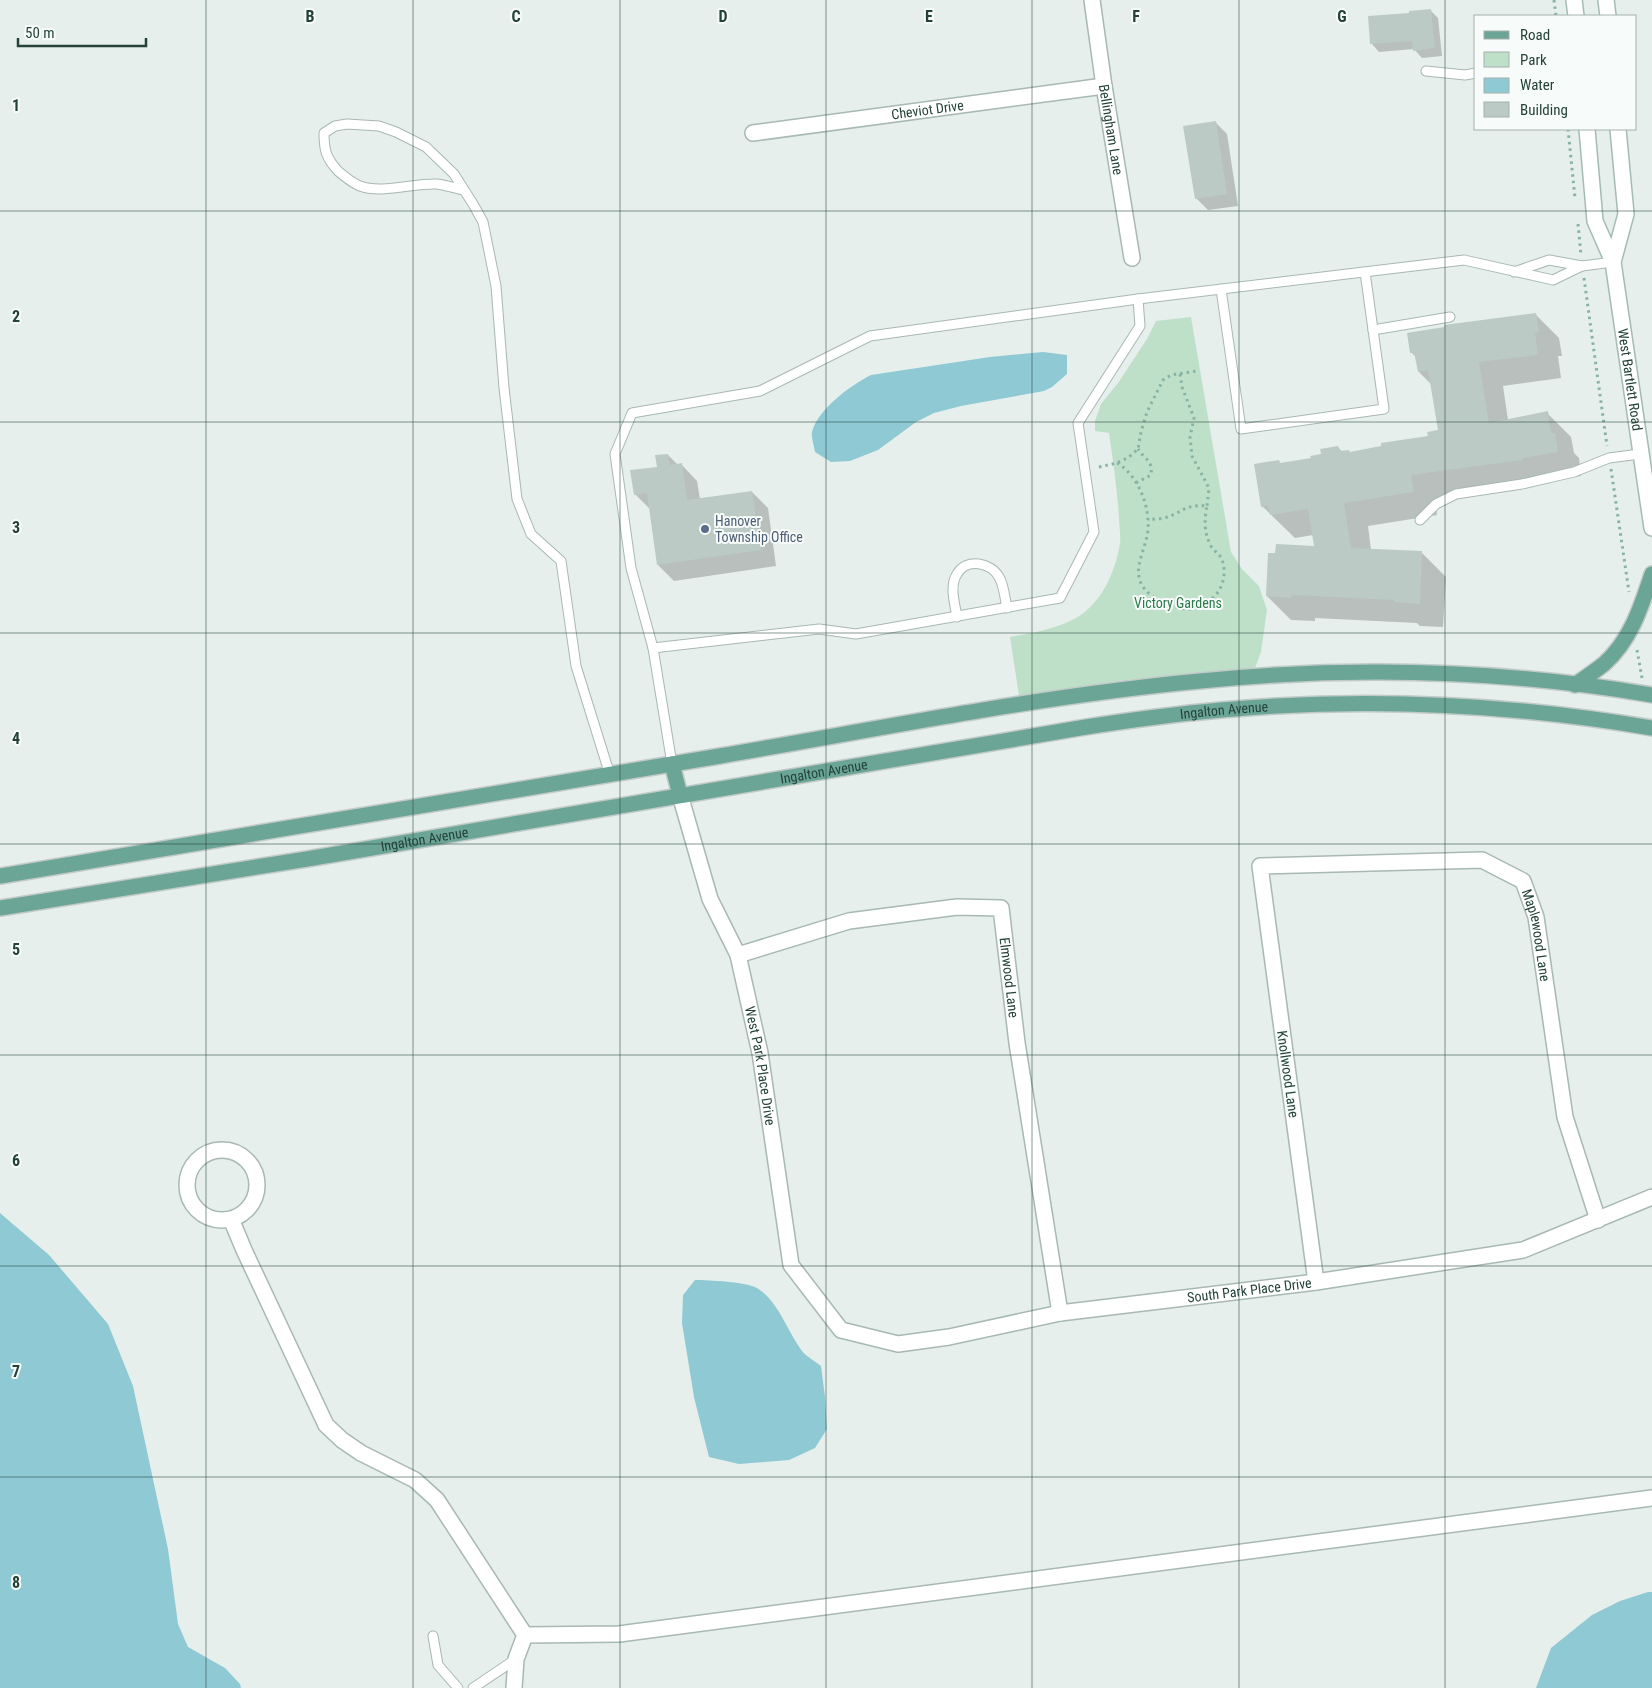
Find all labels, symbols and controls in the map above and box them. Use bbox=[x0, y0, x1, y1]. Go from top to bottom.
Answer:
text: B bbox=[306, 7, 315, 26]
text: C bbox=[511, 7, 521, 26]
text: D bbox=[718, 7, 728, 26]
text: E bbox=[925, 7, 933, 26]
text: F bbox=[1132, 7, 1140, 26]
text: G bbox=[1337, 7, 1347, 26]
scale bar bbox=[18, 15, 145, 47]
legend bbox=[1474, 15, 1637, 130]
text: 50 m bbox=[25, 24, 55, 42]
text: Road bbox=[1520, 26, 1550, 44]
text: Park bbox=[1520, 51, 1547, 69]
text: Water bbox=[1520, 76, 1555, 94]
street label: Bellingham Lane bbox=[1096, 83, 1126, 176]
text: 1 bbox=[12, 96, 20, 115]
street label: Cheviot Drive bbox=[890, 97, 965, 122]
text: Building bbox=[1520, 101, 1568, 119]
text: 2 bbox=[12, 307, 20, 326]
street label: West Bartlett Road bbox=[1615, 327, 1646, 432]
place label: Hanover Township Office bbox=[715, 513, 803, 545]
text: 3 bbox=[12, 518, 20, 537]
marker: Hanover Township Office bbox=[699, 523, 711, 535]
park label: Victory Gardens bbox=[1134, 595, 1222, 611]
street label: Ingalton Avenue bbox=[1179, 698, 1269, 722]
text: 4 bbox=[12, 729, 20, 748]
street label: Ingalton Avenue bbox=[779, 756, 869, 787]
street label: Ingalton Avenue bbox=[379, 824, 470, 854]
street label: Maplewood Lane bbox=[1519, 887, 1553, 983]
street label: Elmwood Lane bbox=[997, 936, 1022, 1019]
text: 5 bbox=[12, 940, 20, 959]
street label: West Park Place Drive bbox=[742, 1005, 779, 1127]
street label: Knollwood Lane bbox=[1274, 1029, 1302, 1119]
text: 6 bbox=[12, 1151, 20, 1170]
street label: South Park Place Drive bbox=[1186, 1275, 1313, 1306]
text: 7 bbox=[12, 1362, 20, 1381]
text: 8 bbox=[12, 1573, 20, 1592]

